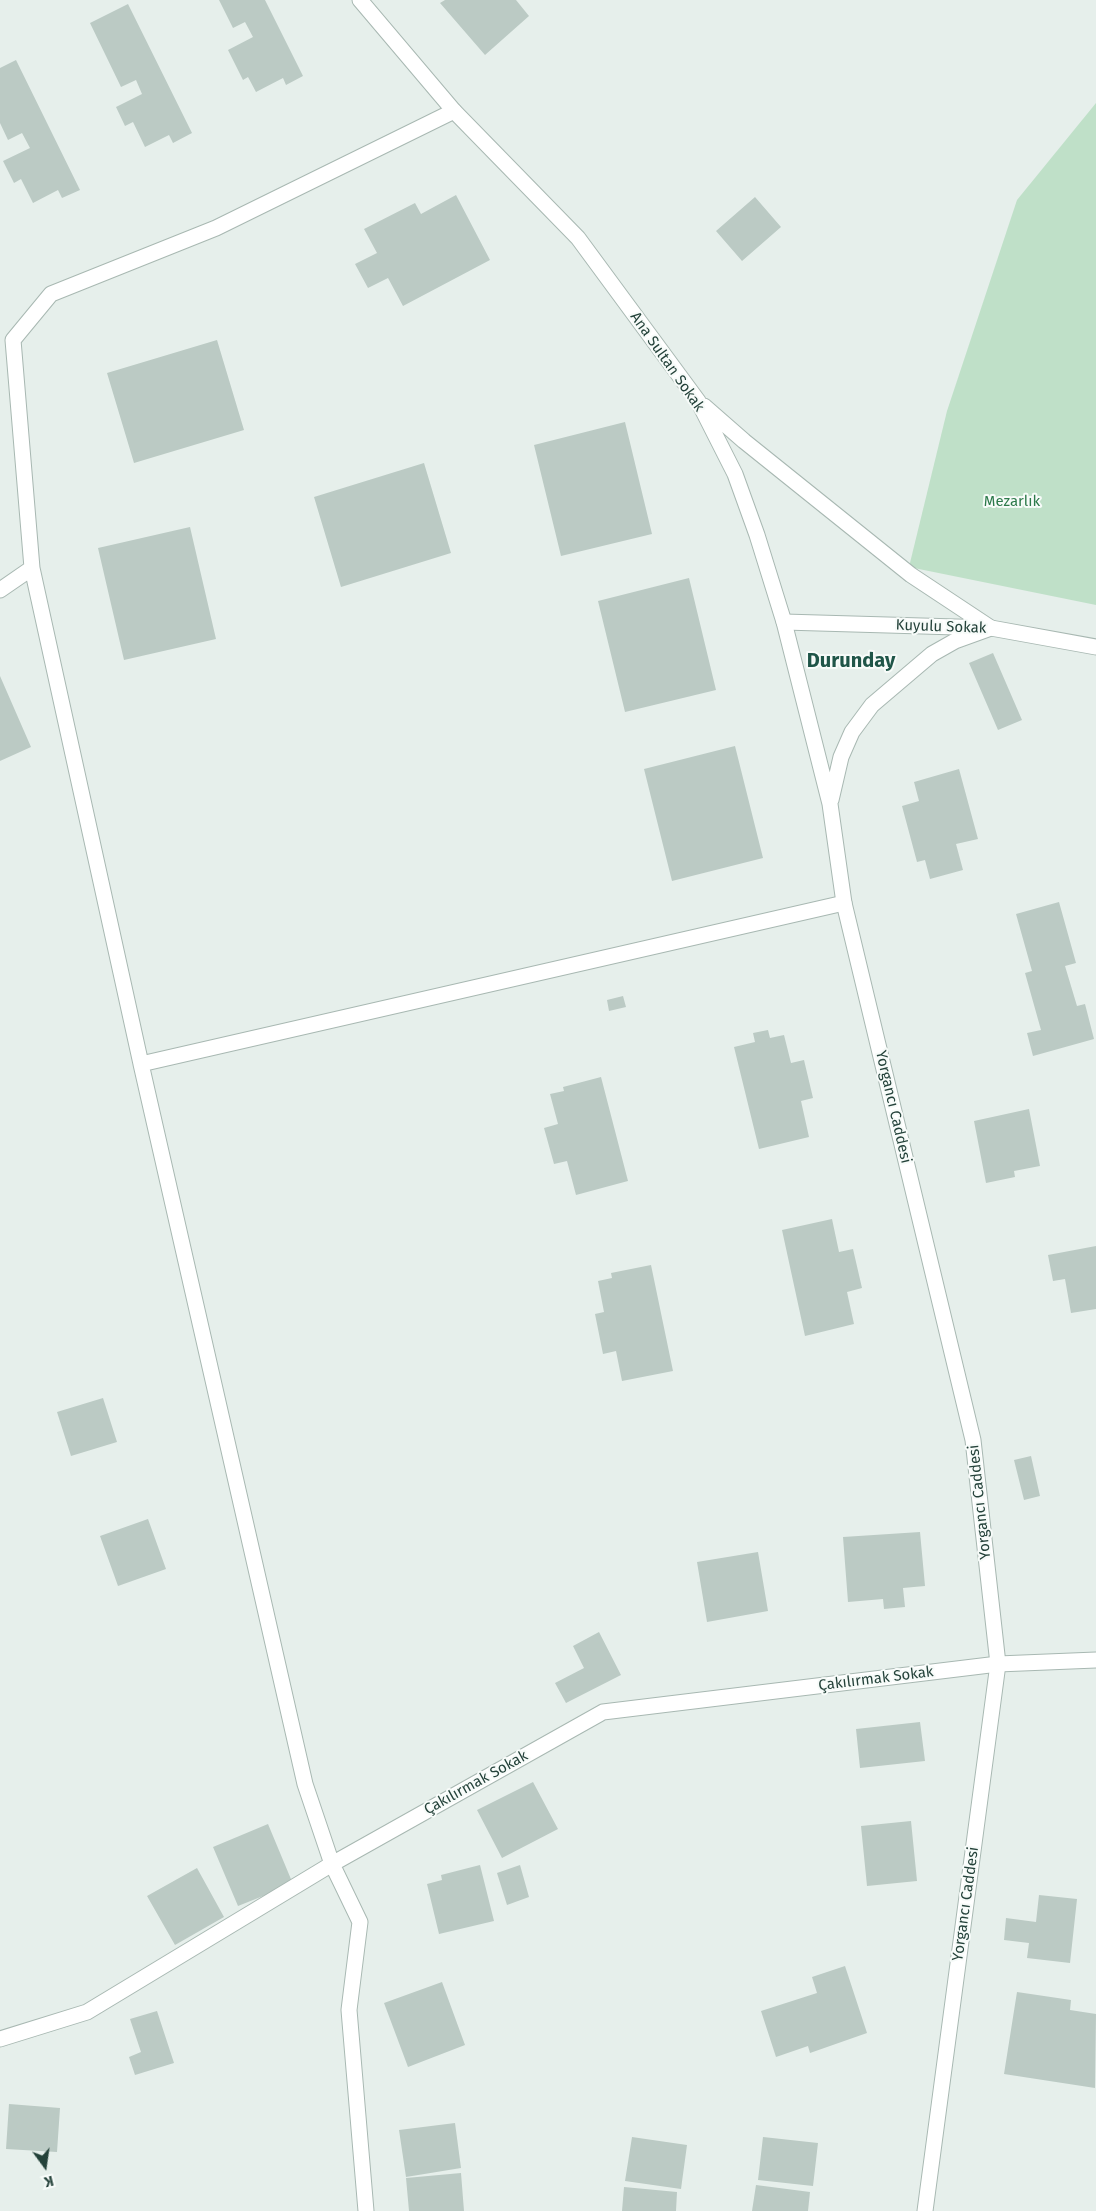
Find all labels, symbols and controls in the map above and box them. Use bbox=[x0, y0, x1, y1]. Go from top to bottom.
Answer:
street label: Ana Sultan Sokak bbox=[626, 309, 708, 415]
park label: Mezarlık bbox=[984, 493, 1040, 511]
street label: Kuyulu Sokak bbox=[895, 616, 987, 638]
district label: Durunday bbox=[807, 649, 895, 673]
street label: Yorgancı Caddesi bbox=[871, 1049, 915, 1165]
street label: Yorgancı Caddesi bbox=[965, 1444, 995, 1560]
street label: Çakılırmak Sokak bbox=[818, 1663, 934, 1695]
street label: Çakılırmak Sokak bbox=[421, 1747, 531, 1819]
street label: Yorgancı Caddesi bbox=[949, 1846, 983, 1962]
north arrow bbox=[20, 2141, 70, 2191]
text: K bbox=[42, 2172, 55, 2190]

